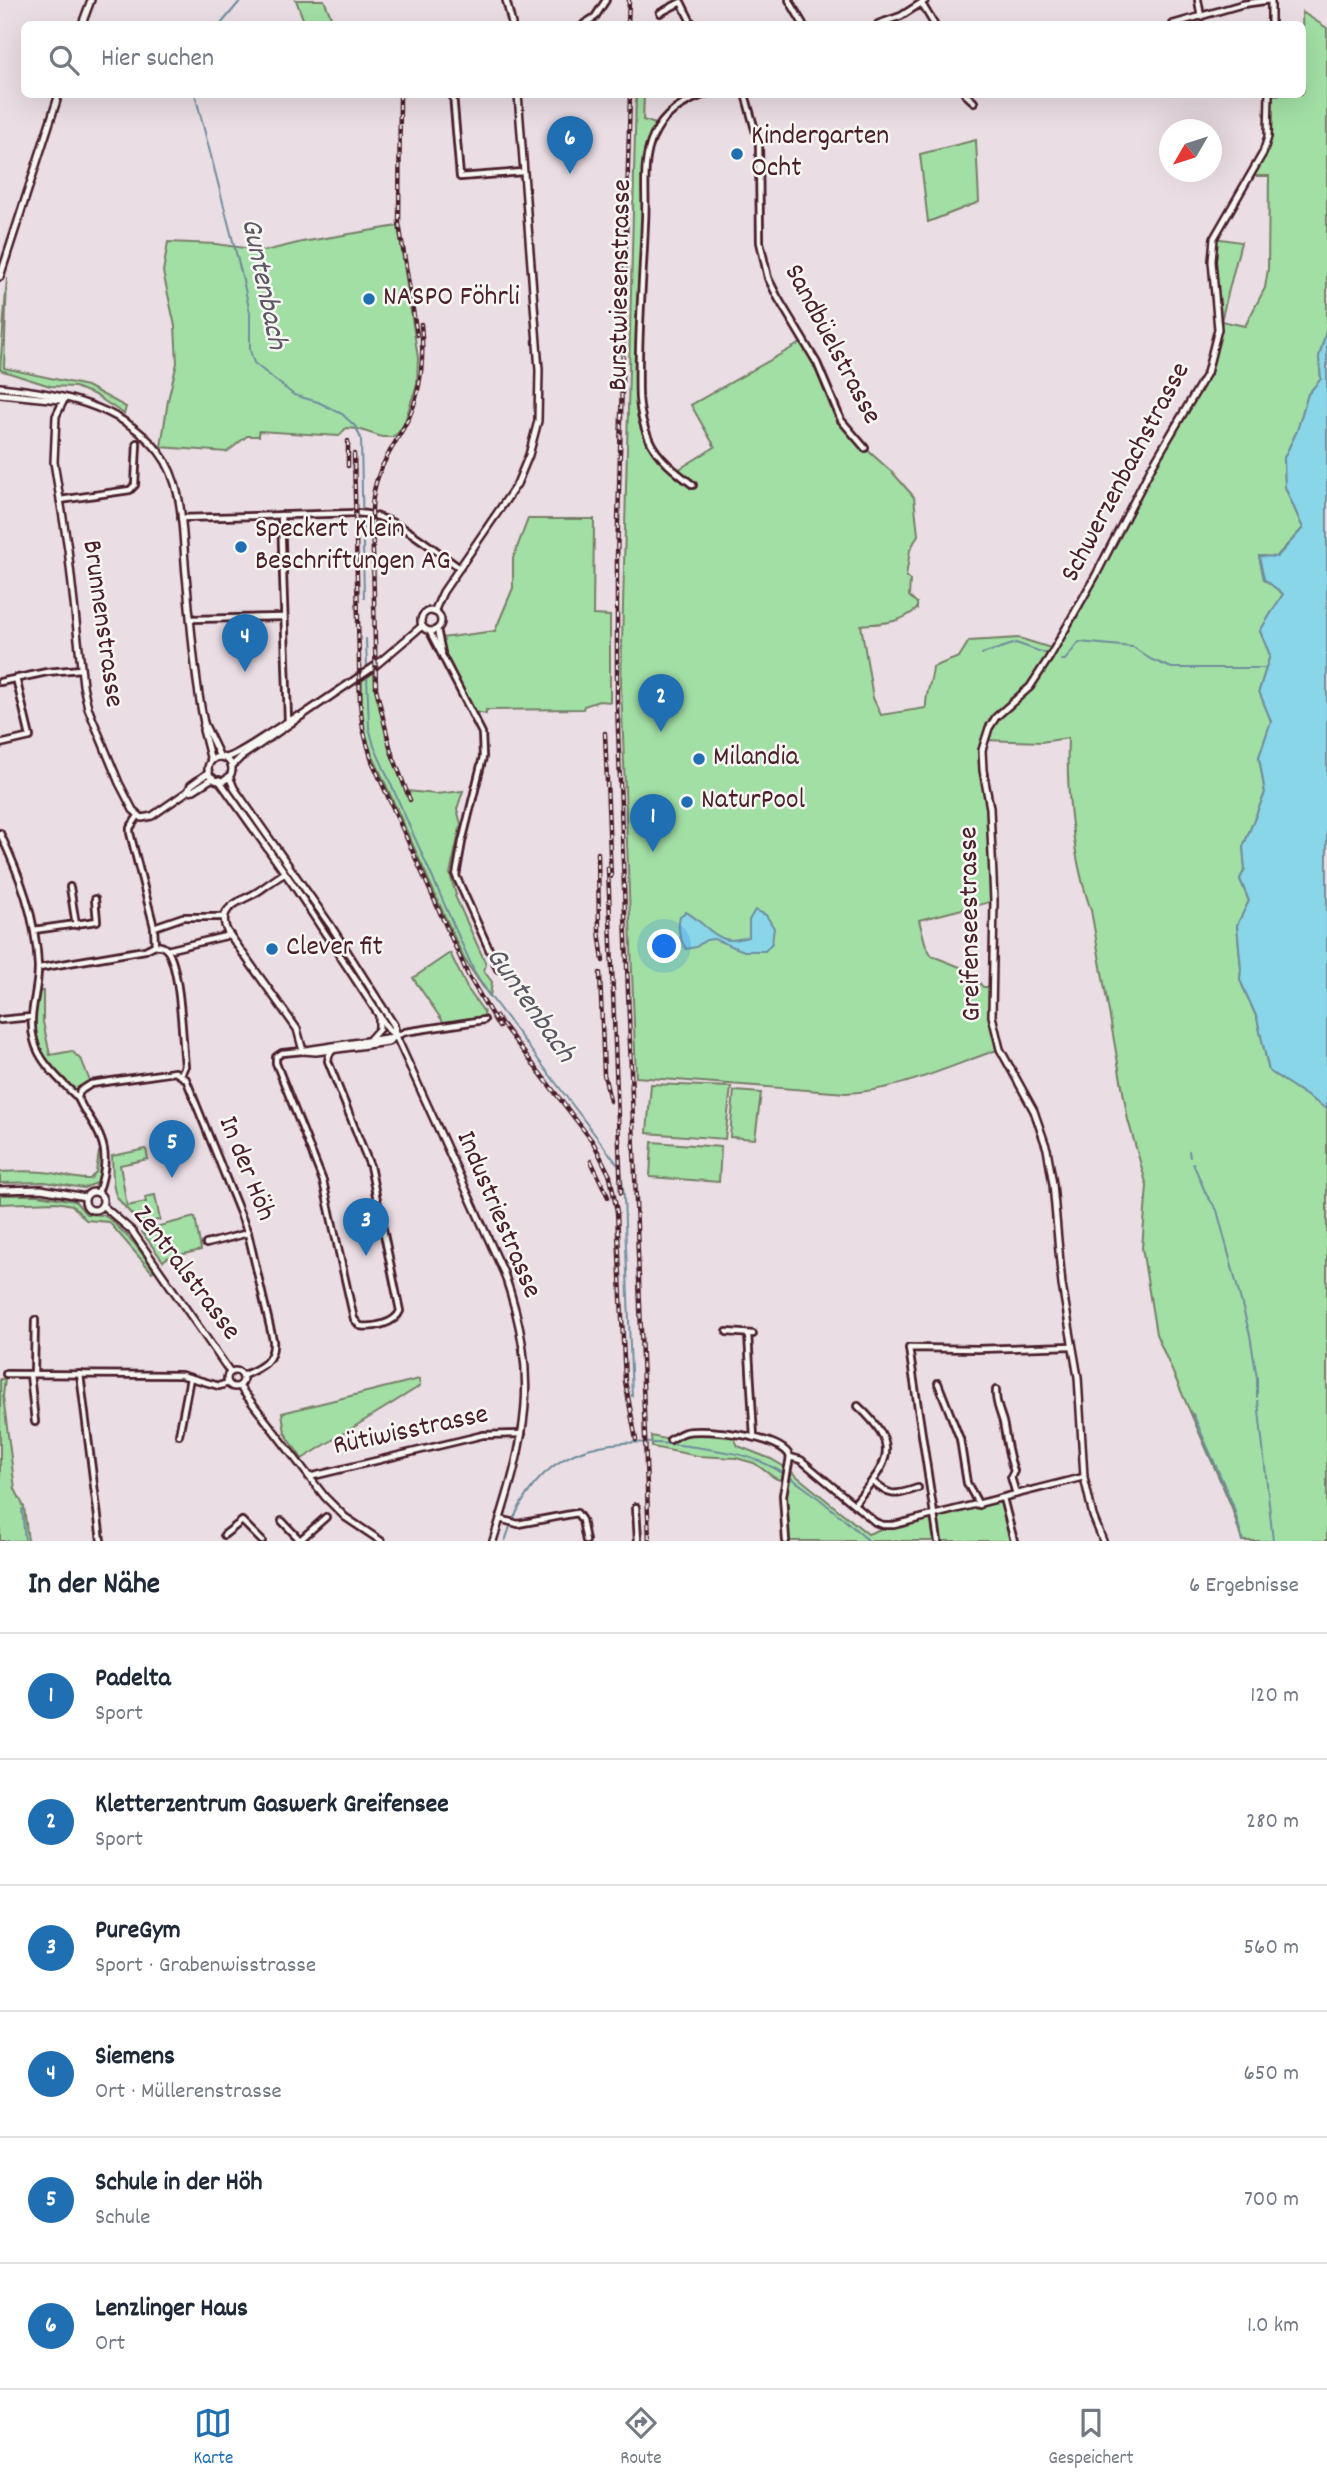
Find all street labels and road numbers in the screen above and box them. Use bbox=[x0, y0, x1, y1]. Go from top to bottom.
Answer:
street label: Burstwiesenstrasse bbox=[600, 179, 644, 391]
street label: Sandbüelstrasse bbox=[772, 258, 890, 432]
street label: Schwerzenbachstrasse bbox=[1052, 356, 1202, 590]
street label: Brunnenstrasse bbox=[69, 538, 133, 710]
street label: Greifenseestrasse bbox=[950, 826, 994, 1022]
street label: In der Höh bbox=[206, 1111, 284, 1227]
street label: Industriestrasse bbox=[444, 1125, 550, 1305]
street label: Zentralstrasse bbox=[121, 1198, 249, 1350]
street label: Rütiwisstrasse bbox=[330, 1396, 492, 1468]

